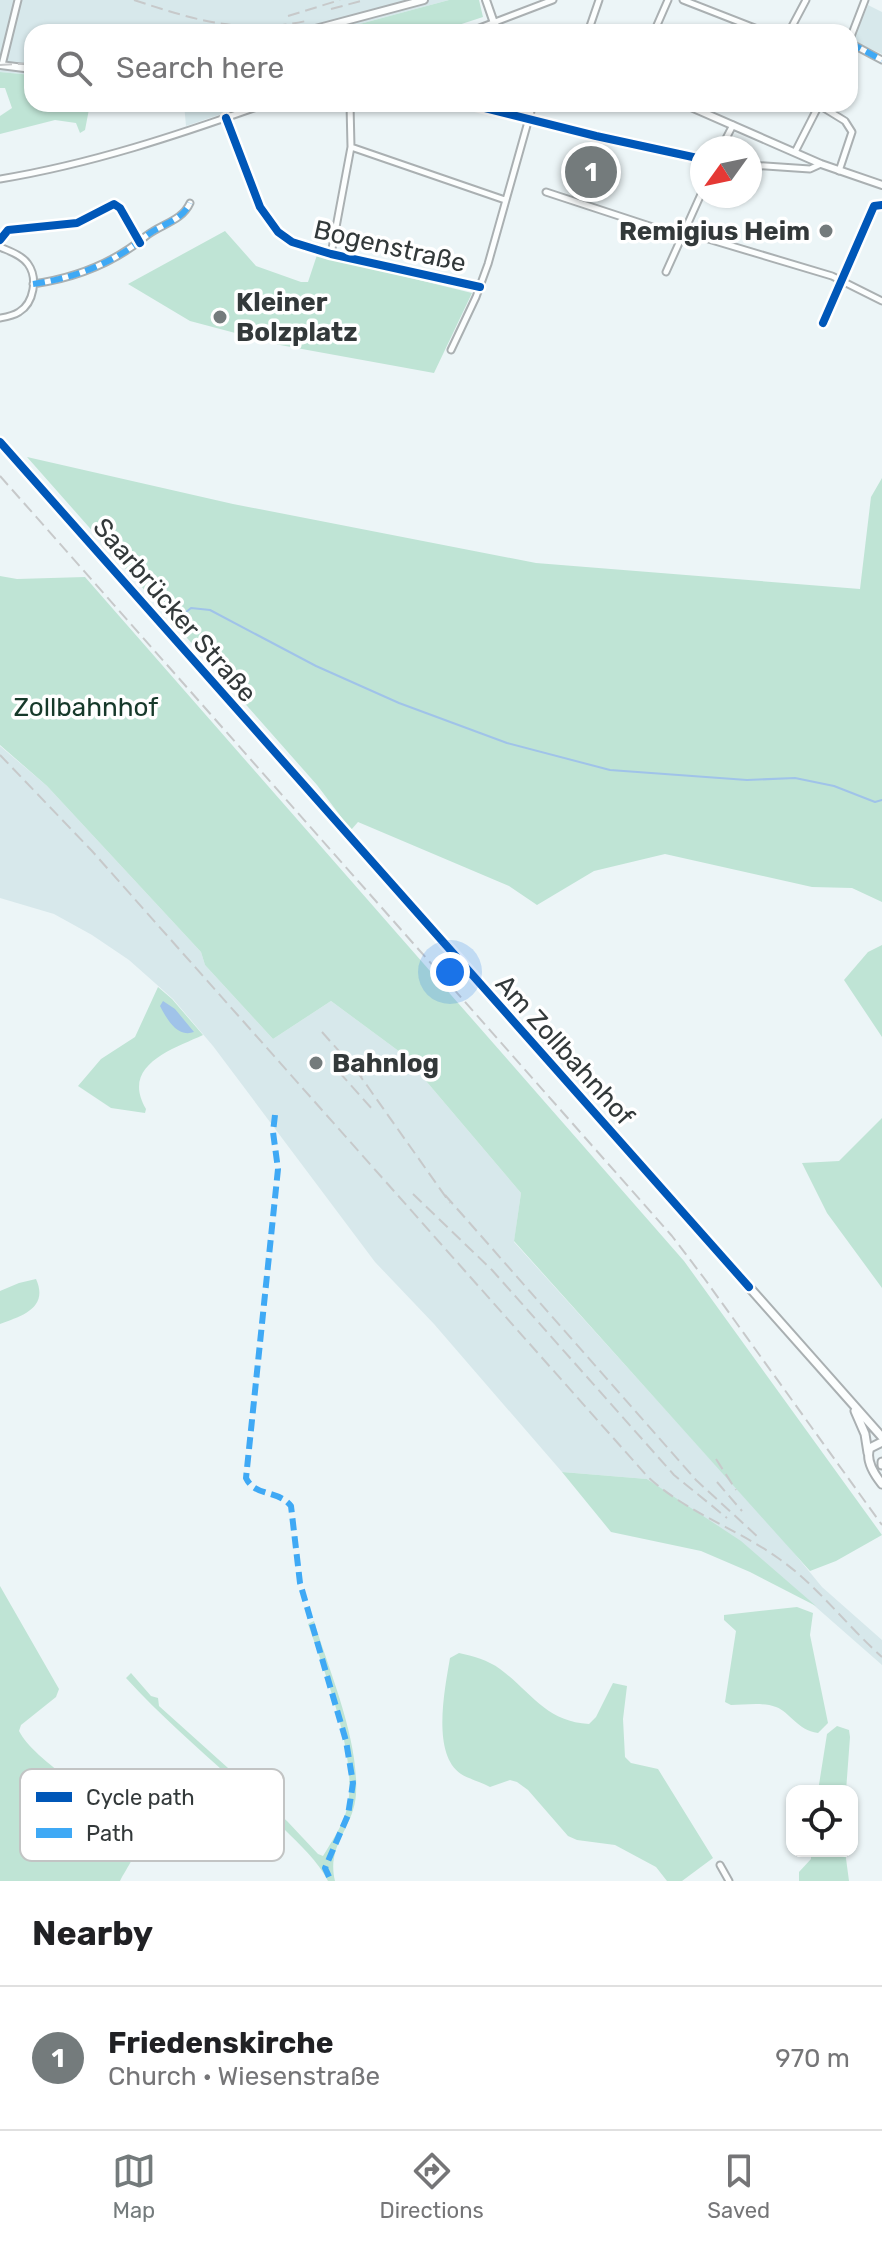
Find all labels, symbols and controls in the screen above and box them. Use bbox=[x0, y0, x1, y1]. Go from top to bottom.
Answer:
search box bbox=[24, 24, 858, 112]
icon: search bbox=[52, 46, 96, 90]
text: Search here bbox=[116, 50, 284, 86]
north arrow bbox=[690, 136, 762, 208]
pin: 1 bbox=[565, 142, 617, 202]
street label: Bogenstraße bbox=[311, 214, 469, 279]
place label: Remigius Heim bbox=[619, 216, 810, 247]
marker: Remigius Heim bbox=[817, 222, 835, 240]
place label: Kleiner Bolzplatz bbox=[236, 287, 358, 348]
marker: Kleiner Bolzplatz bbox=[211, 308, 229, 326]
street label: Saarbrücker Straße bbox=[86, 512, 263, 709]
park label: Zollbahnhof bbox=[14, 692, 158, 723]
your location bbox=[430, 952, 470, 992]
street label: Am Zollbahnhof bbox=[489, 969, 640, 1132]
place label: Bahnlog bbox=[332, 1048, 439, 1079]
marker: Bahnlog bbox=[307, 1054, 325, 1072]
legend bbox=[20, 1769, 284, 1861]
text: Cycle path bbox=[86, 1784, 195, 1811]
map controls bbox=[786, 1785, 858, 1857]
button: locate bbox=[786, 1785, 858, 1857]
text: Path bbox=[86, 1820, 134, 1847]
text: Nearby bbox=[32, 1913, 153, 1954]
text: Friedenskirche bbox=[108, 2025, 334, 2061]
text: 1 bbox=[52, 2043, 64, 2074]
text: 970 m bbox=[775, 2043, 850, 2074]
text: Church · Wiesenstraße bbox=[108, 2061, 380, 2092]
tab: Map bbox=[112, 2149, 156, 2224]
tab: Directions bbox=[379, 2149, 484, 2224]
tab: Saved bbox=[707, 2149, 770, 2224]

